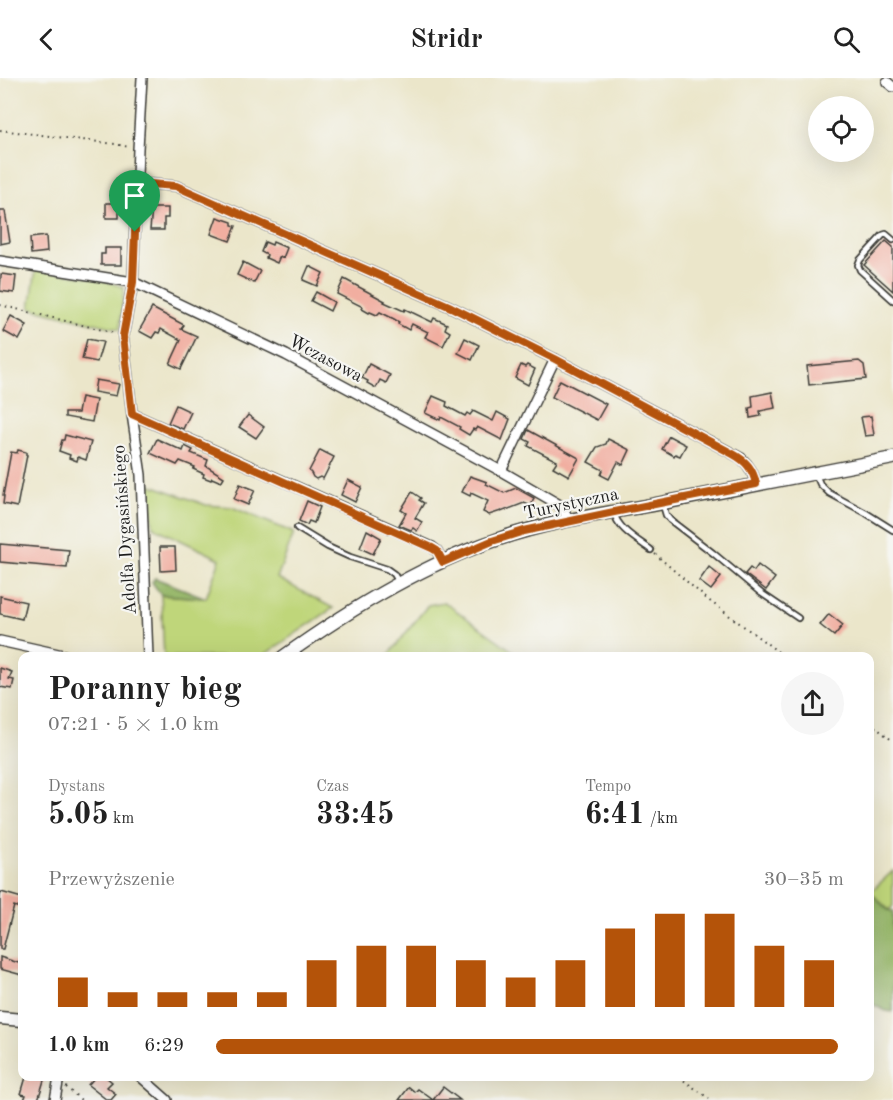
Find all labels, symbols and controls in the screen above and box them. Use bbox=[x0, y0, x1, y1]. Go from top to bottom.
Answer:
icon: back bbox=[30, 23, 63, 56]
icon: search bbox=[830, 23, 863, 56]
text: Stridr bbox=[410, 26, 483, 53]
map controls bbox=[808, 96, 874, 162]
button: locate bbox=[808, 96, 874, 162]
pin bbox=[109, 170, 160, 232]
icon: arrive bbox=[118, 179, 151, 212]
street label: Wczasowa bbox=[286, 332, 366, 386]
street label: Adolfa Dygasińskiego bbox=[110, 444, 140, 616]
street label: Turystyczna bbox=[522, 485, 620, 523]
button: share bbox=[781, 672, 844, 735]
text: Poranny bieg bbox=[48, 674, 241, 707]
text: 07:21 · 5 × 1.0 km bbox=[48, 715, 219, 735]
text: Dystans bbox=[48, 779, 105, 795]
text: Czas bbox=[316, 779, 349, 795]
text: Tempo bbox=[585, 779, 631, 795]
text: 5.05 bbox=[48, 800, 109, 830]
text: 33:45 bbox=[316, 800, 394, 830]
text: 6:41 bbox=[585, 800, 645, 830]
text: km bbox=[109, 811, 134, 827]
text: /km bbox=[645, 811, 678, 827]
text: Przewyższenie bbox=[48, 870, 175, 890]
text: 30–35 m bbox=[764, 870, 844, 890]
text: 1.0 km bbox=[48, 1036, 110, 1056]
text: 6:29 bbox=[144, 1036, 184, 1056]

